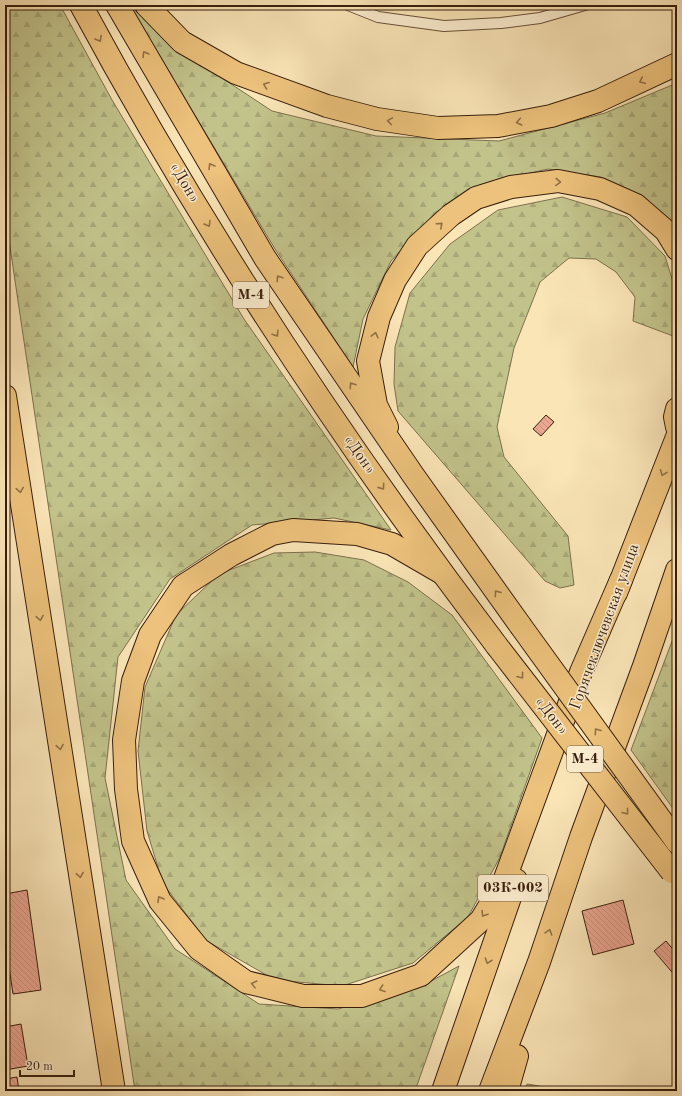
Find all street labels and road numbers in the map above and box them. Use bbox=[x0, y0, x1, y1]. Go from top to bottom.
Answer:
street label: «Дон» bbox=[166, 160, 202, 206]
road number: М-4 bbox=[233, 282, 269, 308]
street label: «Дон» bbox=[340, 432, 378, 478]
street label: Горячеключевская улица bbox=[567, 542, 643, 712]
street label: «Дон» bbox=[531, 694, 571, 738]
road number: М-4 bbox=[567, 746, 603, 772]
road number: 03К-002 bbox=[478, 875, 548, 901]

